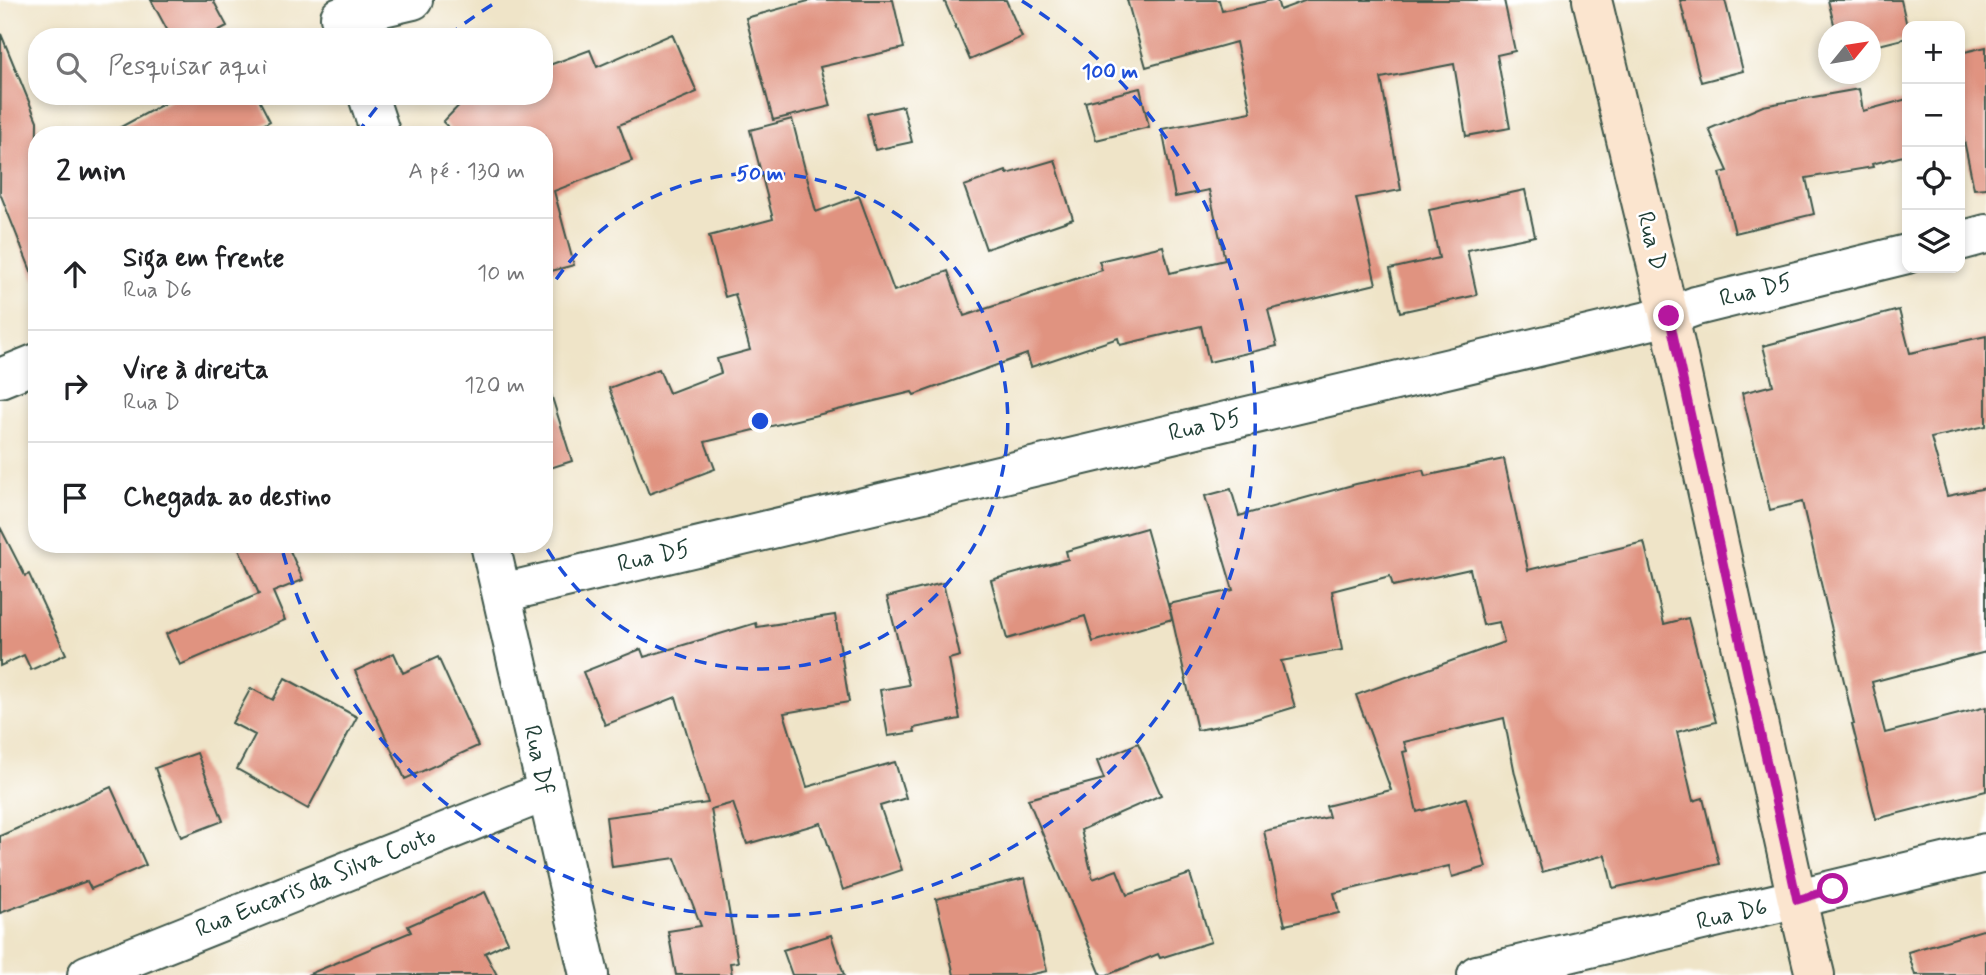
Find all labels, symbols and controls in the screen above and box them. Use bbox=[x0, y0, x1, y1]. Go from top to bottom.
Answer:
north arrow bbox=[1818, 21, 1881, 84]
map controls bbox=[1902, 21, 1965, 273]
button: + bbox=[1902, 21, 1965, 84]
search box bbox=[28, 28, 553, 105]
icon: search bbox=[52, 48, 90, 86]
text: Pesquisar aqui bbox=[108, 50, 267, 84]
text: 100 m bbox=[1082, 58, 1138, 86]
button: − bbox=[1902, 84, 1965, 147]
button: locate bbox=[1902, 147, 1965, 210]
text: 2 min bbox=[56, 152, 126, 191]
text: A pé · 130 m bbox=[408, 157, 525, 187]
text: 50 m bbox=[737, 160, 784, 188]
street label: Rua D bbox=[1629, 208, 1673, 274]
button: layers bbox=[1902, 210, 1965, 273]
text: Siga em frente bbox=[123, 242, 284, 276]
icon: ahead bbox=[56, 255, 94, 293]
text: 10 m bbox=[477, 259, 525, 289]
street label: Rua D5 bbox=[1716, 267, 1796, 315]
text: Rua D6 bbox=[123, 276, 192, 306]
route end bbox=[1653, 300, 1684, 331]
text: Vire à direita bbox=[123, 354, 269, 388]
icon: right bbox=[56, 367, 94, 405]
text: 120 m bbox=[464, 371, 525, 401]
text: Rua D bbox=[123, 388, 180, 418]
street label: Rua D5 bbox=[1165, 403, 1245, 449]
centre of rings bbox=[748, 409, 772, 433]
icon: arrive bbox=[56, 479, 94, 517]
text: Chegada ao destino bbox=[123, 481, 331, 515]
street label: Rua D5 bbox=[614, 534, 694, 580]
street label: Rua Df bbox=[516, 722, 560, 798]
street label: Rua Eucaris da Silva Couto bbox=[191, 821, 441, 945]
route start bbox=[1817, 873, 1848, 904]
street label: Rua D6 bbox=[1694, 892, 1770, 938]

